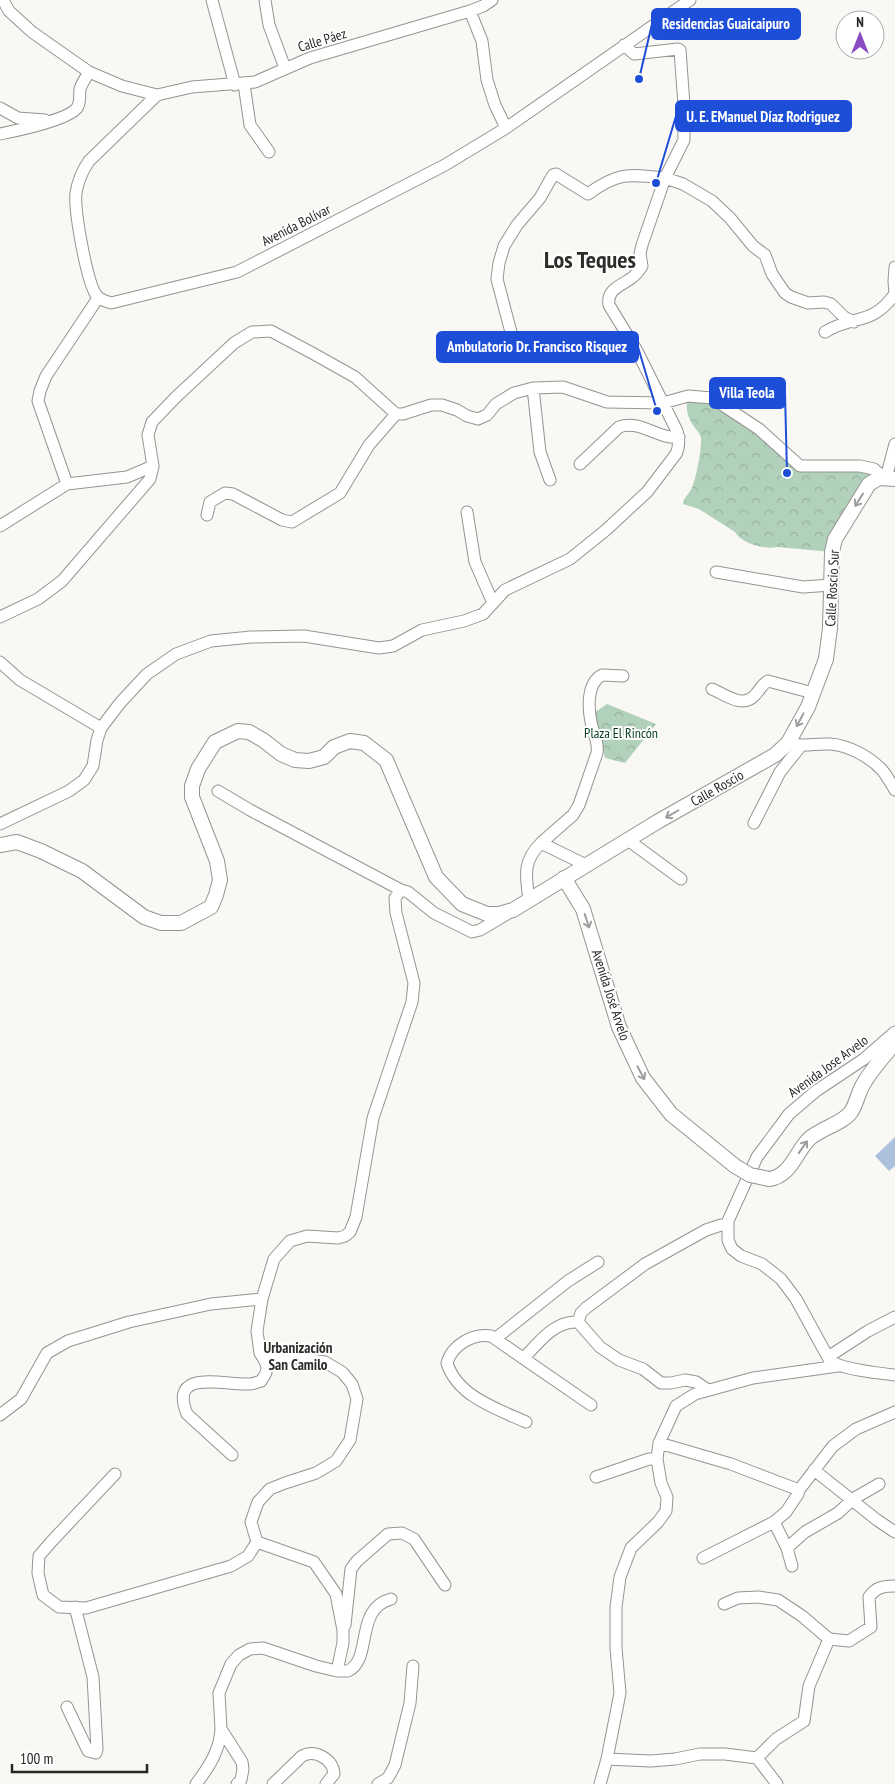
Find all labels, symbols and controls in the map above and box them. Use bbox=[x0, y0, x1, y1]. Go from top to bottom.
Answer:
callout: Residencias Guaicaipuro bbox=[652, 9, 800, 39]
north arrow bbox=[835, 10, 885, 60]
text: N bbox=[856, 13, 864, 31]
text: Residencias Guaicaipuro bbox=[662, 14, 790, 33]
street label: Calle Páez bbox=[296, 24, 348, 56]
callout: U. E. EManuel Díaz Rodriguez bbox=[676, 101, 851, 131]
text: U. E. EManuel Díaz Rodriguez bbox=[686, 107, 840, 126]
street label: Avenida Bolívar bbox=[258, 200, 334, 250]
district label: Los Teques bbox=[544, 244, 636, 275]
callout: Ambulatorio Dr. Francisco Risquez bbox=[437, 332, 638, 362]
text: Ambulatorio Dr. Francisco Risquez bbox=[446, 337, 627, 356]
callout: Villa Teola bbox=[710, 378, 785, 408]
text: Villa Teola bbox=[718, 383, 775, 402]
one-way arrow bbox=[854, 493, 864, 507]
street label: Calle Roscio Sur bbox=[821, 549, 843, 627]
one-way arrow bbox=[795, 712, 805, 727]
park label: Plaza El Rincón bbox=[584, 724, 658, 742]
street label: Calle Roscio bbox=[687, 766, 747, 810]
one-way arrow bbox=[665, 810, 680, 819]
one-way arrow bbox=[582, 913, 592, 929]
street label: Avenida José Arvelo bbox=[588, 947, 634, 1043]
street label: Avenida Jose Arvelo bbox=[784, 1031, 872, 1101]
one-way arrow bbox=[637, 1066, 647, 1080]
one-way arrow bbox=[798, 1140, 808, 1154]
district label: Urbanización San Camilo bbox=[263, 1338, 333, 1374]
scale bar bbox=[12, 1742, 148, 1774]
text: 100 m bbox=[20, 1749, 53, 1768]

